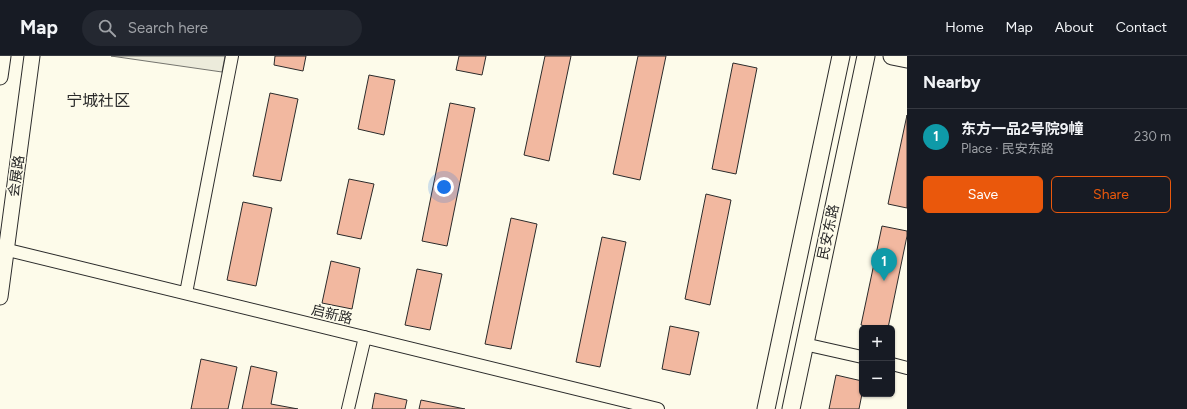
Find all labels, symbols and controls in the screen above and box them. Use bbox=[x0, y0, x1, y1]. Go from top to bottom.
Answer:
search box bbox=[82, 10, 362, 46]
text: Map bbox=[20, 16, 58, 39]
icon: search bbox=[96, 17, 118, 39]
text: Search here bbox=[128, 19, 208, 37]
text: Home bbox=[945, 19, 984, 36]
text: Map bbox=[1006, 19, 1033, 36]
text: About bbox=[1055, 19, 1094, 36]
text: Contact bbox=[1116, 19, 1167, 36]
text: Nearby bbox=[923, 72, 981, 92]
district label: 宁城社区 bbox=[66, 91, 130, 110]
text: 东方一品2号院9幢 bbox=[961, 120, 1083, 138]
text: 1 bbox=[933, 129, 939, 144]
text: 230 m bbox=[1134, 129, 1171, 144]
text: Place · 民安东路 bbox=[961, 141, 1054, 156]
street label: 会展路 bbox=[5, 154, 28, 198]
button: Save bbox=[923, 176, 1043, 213]
button: Share bbox=[1051, 176, 1171, 213]
your location bbox=[434, 177, 454, 197]
street label: 民安东路 bbox=[814, 203, 843, 261]
pin: 1 bbox=[871, 248, 897, 281]
street label: 启新路 bbox=[309, 301, 354, 328]
map controls bbox=[859, 325, 895, 397]
button: + bbox=[859, 325, 895, 361]
button: − bbox=[859, 361, 895, 397]

